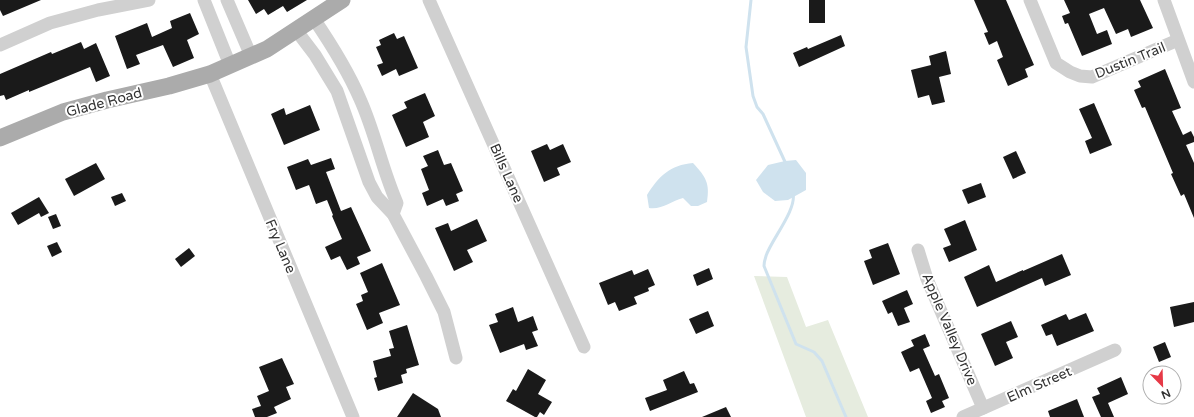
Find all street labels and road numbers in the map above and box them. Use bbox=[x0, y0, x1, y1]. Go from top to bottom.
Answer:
street label: Dustin Trail bbox=[1092, 39, 1168, 82]
street label: Glade Road bbox=[64, 84, 144, 121]
street label: Bills Lane bbox=[486, 141, 527, 205]
street label: Fry Lane bbox=[262, 217, 300, 276]
street label: Apple Valley Drive bbox=[918, 270, 981, 388]
street label: Elm Street bbox=[1004, 362, 1075, 406]

